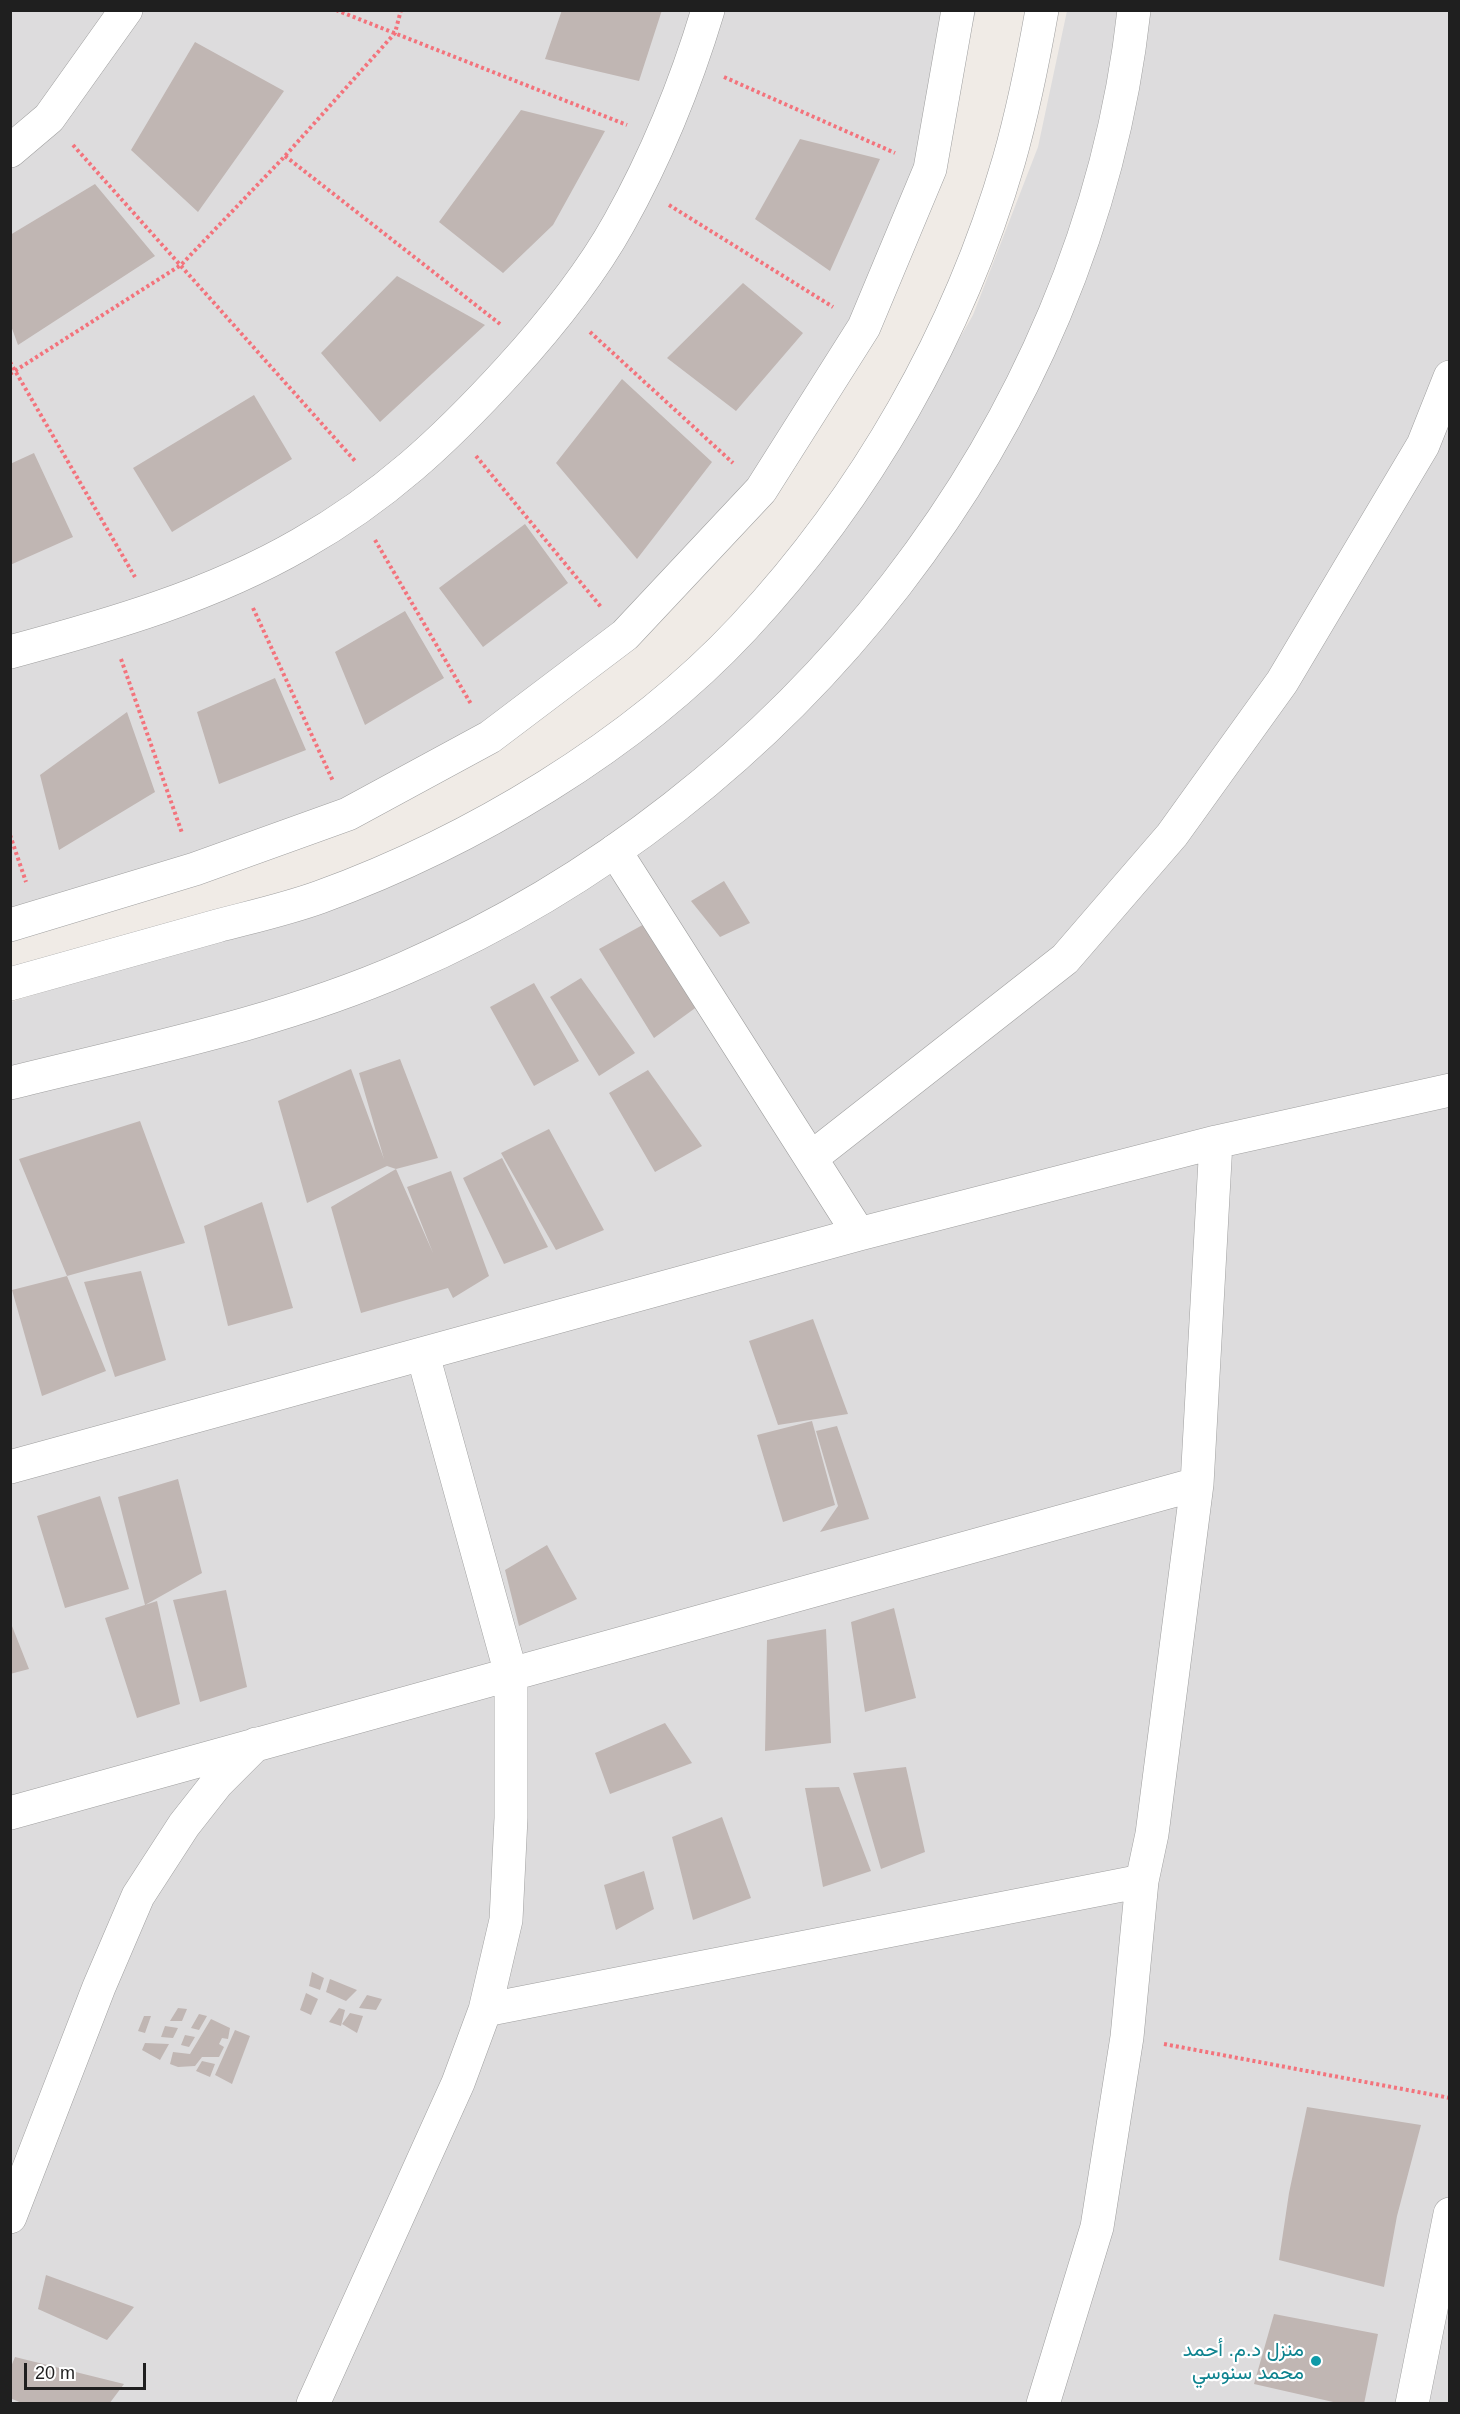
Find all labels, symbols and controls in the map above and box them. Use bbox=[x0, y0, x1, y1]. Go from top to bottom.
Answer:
place label: منزل د.م. أحمد محمد سنوسي bbox=[1183, 2338, 1304, 2385]
scale bar bbox=[27, 2351, 148, 2389]
marker: منزل د.م. أحمد محمد سنوسي bbox=[1309, 2354, 1323, 2368]
text: 20 m bbox=[35, 2363, 75, 2383]

